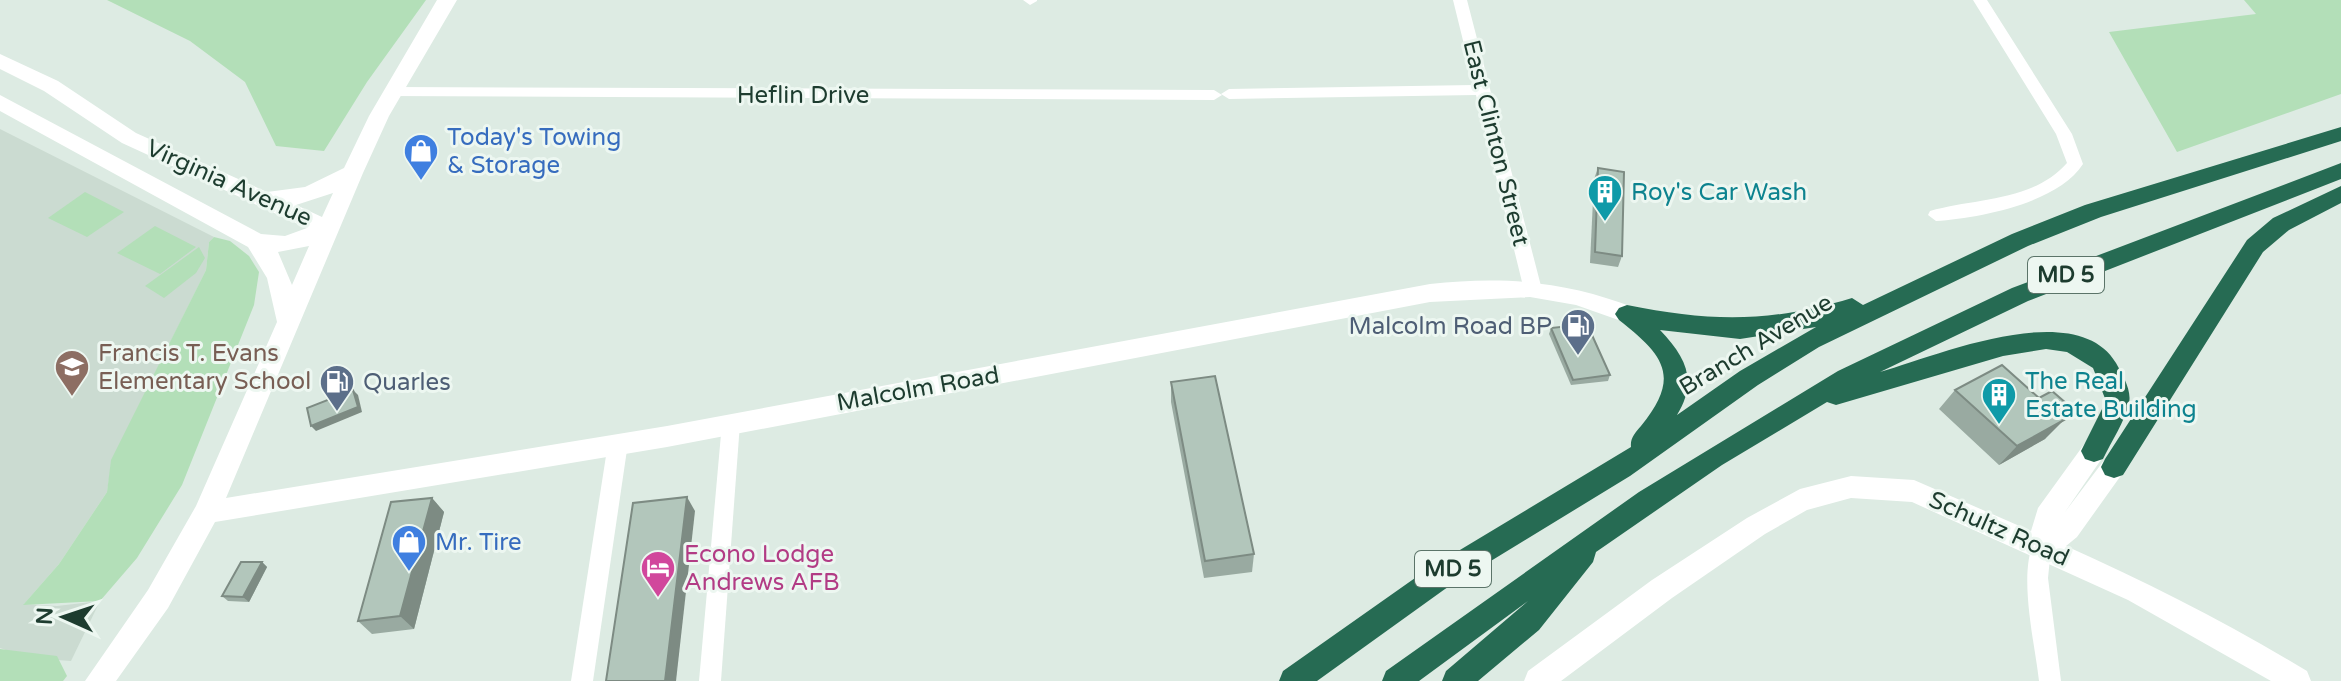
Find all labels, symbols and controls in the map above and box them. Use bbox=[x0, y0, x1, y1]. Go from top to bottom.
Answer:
street label: East Clinton Street bbox=[1456, 37, 1536, 249]
street label: Heflin Drive bbox=[737, 81, 869, 110]
place label: Today's Towing & Storage bbox=[447, 123, 621, 180]
shop icon: Today's Towing & Storage bbox=[402, 132, 440, 182]
street label: Virginia Avenue bbox=[142, 133, 316, 233]
building icon: Roy's Car Wash bbox=[1586, 173, 1624, 223]
place label: Roy's Car Wash bbox=[1631, 178, 1807, 207]
road number: MD 5 bbox=[2028, 257, 2104, 293]
street label: Branch Avenue bbox=[1674, 288, 1838, 402]
fuel station icon: Malcolm Road BP bbox=[1559, 307, 1597, 357]
place label: Malcolm Road BP bbox=[1349, 312, 1552, 341]
place label: Francis T. Evans Elementary School bbox=[98, 339, 311, 396]
school or university icon: Francis T. Evans Elementary School bbox=[53, 348, 91, 398]
street label: Malcolm Road bbox=[834, 360, 1002, 418]
fuel station icon: Quarles bbox=[318, 363, 356, 413]
place label: The Real Estate Building bbox=[2025, 367, 2197, 424]
place label: Quarles bbox=[363, 368, 451, 397]
building icon: The Real Estate Building bbox=[1980, 376, 2018, 426]
street label: Schultz Road bbox=[1924, 485, 2074, 573]
shop icon: Mr. Tire bbox=[390, 523, 428, 573]
place label: Mr. Tire bbox=[435, 528, 522, 557]
place label: Econo Lodge Andrews AFB bbox=[684, 540, 840, 597]
hotel icon: Econo Lodge Andrews AFB bbox=[639, 549, 677, 599]
road number: MD 5 bbox=[1415, 551, 1491, 587]
north arrow bbox=[24, 577, 104, 657]
text: N bbox=[32, 607, 58, 626]

